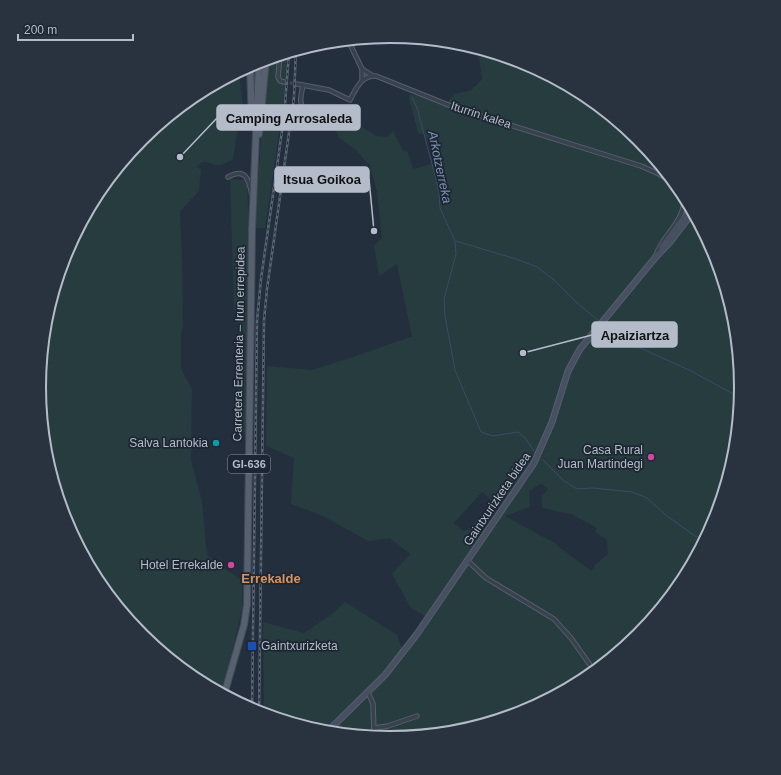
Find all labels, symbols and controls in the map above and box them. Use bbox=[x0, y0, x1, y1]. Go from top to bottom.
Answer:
scale bar bbox=[18, 16, 133, 42]
text: 200 m bbox=[24, 23, 57, 37]
street label: Iturrin kalea bbox=[449, 99, 513, 131]
callout: Camping Arrosaleda bbox=[217, 105, 360, 130]
text: Camping Arrosaleda bbox=[226, 111, 353, 126]
water label: Arkotzerreka bbox=[425, 128, 455, 205]
callout: Itsua Goikoa bbox=[275, 167, 369, 192]
text: Itsua Goikoa bbox=[283, 172, 362, 187]
street label: Carretera Errenteria – Irun errepidea bbox=[230, 246, 248, 441]
callout: Apaiziartza bbox=[592, 322, 677, 347]
text: Apaiziartza bbox=[601, 328, 670, 343]
place label: Salva Lantokia bbox=[129, 436, 208, 450]
marker: Salva Lantokia bbox=[211, 438, 221, 448]
place label: Casa Rural Juan Martindegi bbox=[558, 443, 643, 471]
street label: Gaintxurizketa bidea bbox=[461, 449, 534, 548]
marker: Casa Rural Juan Martindegi bbox=[646, 452, 656, 462]
road number: GI-636 bbox=[228, 455, 270, 473]
place label: Hotel Errekalde bbox=[140, 558, 223, 572]
marker: Hotel Errekalde bbox=[226, 560, 236, 570]
district label: Errekalde bbox=[241, 571, 301, 586]
place label: Gaintxurizketa bbox=[261, 639, 338, 653]
marker: Gaintxurizketa bbox=[246, 640, 258, 652]

